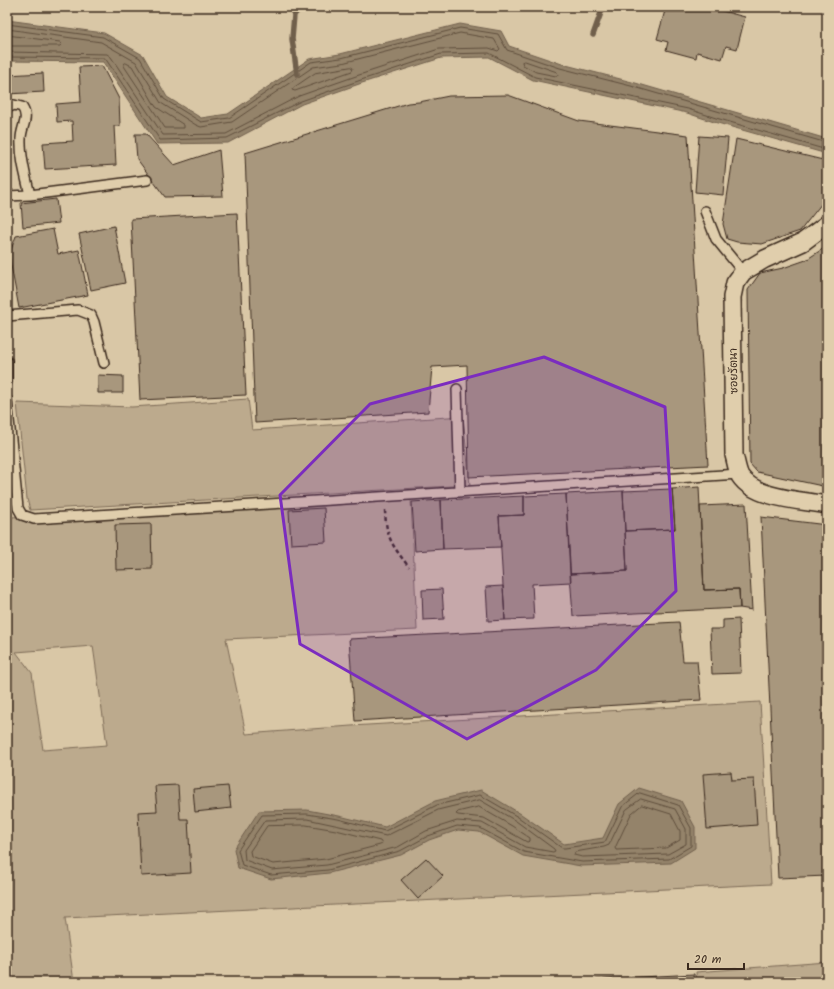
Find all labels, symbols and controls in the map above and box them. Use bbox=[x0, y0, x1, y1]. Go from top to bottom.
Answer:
street label: ซอยรัตนา bbox=[725, 348, 743, 394]
scale bar bbox=[688, 945, 744, 971]
text: 20 m bbox=[694, 950, 722, 969]

